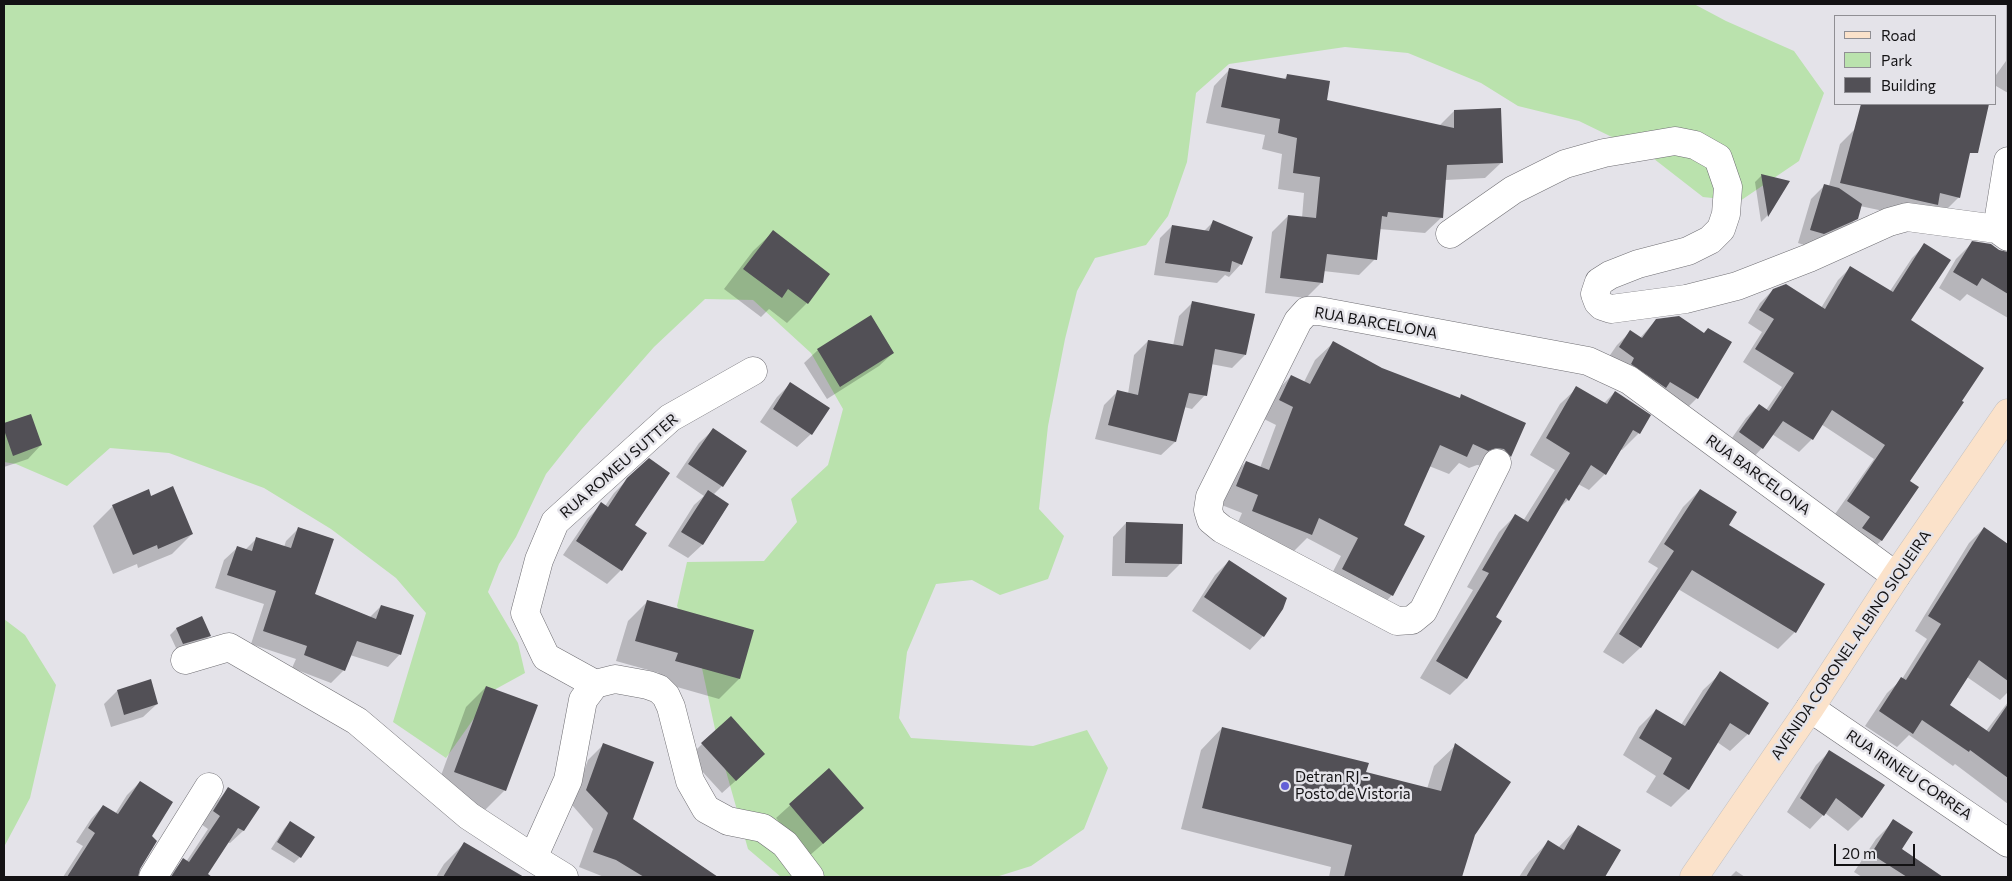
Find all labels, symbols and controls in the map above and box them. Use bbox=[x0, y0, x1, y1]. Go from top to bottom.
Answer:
legend bbox=[1834, 15, 1997, 105]
text: Road bbox=[1881, 26, 1916, 44]
text: Park bbox=[1881, 51, 1912, 69]
text: Building bbox=[1881, 76, 1936, 94]
street label: RUA BARCELONA bbox=[1313, 303, 1439, 343]
street label: RUA ROMEU SUTTER bbox=[556, 410, 682, 522]
street label: RUA BARCELONA bbox=[1702, 431, 1814, 519]
street label: AVENIDA CORONEL ALBINO SIQUEIRA bbox=[1767, 527, 1935, 763]
street label: RUA IRINEU CORREA bbox=[1843, 726, 1975, 824]
place label: Detran RJ - Posto de Vistoria bbox=[1295, 768, 1411, 803]
marker: Detran RJ - Posto de Vistoria bbox=[1279, 780, 1291, 792]
scale bar bbox=[1837, 834, 1918, 866]
text: 20 m bbox=[1842, 844, 1876, 862]

